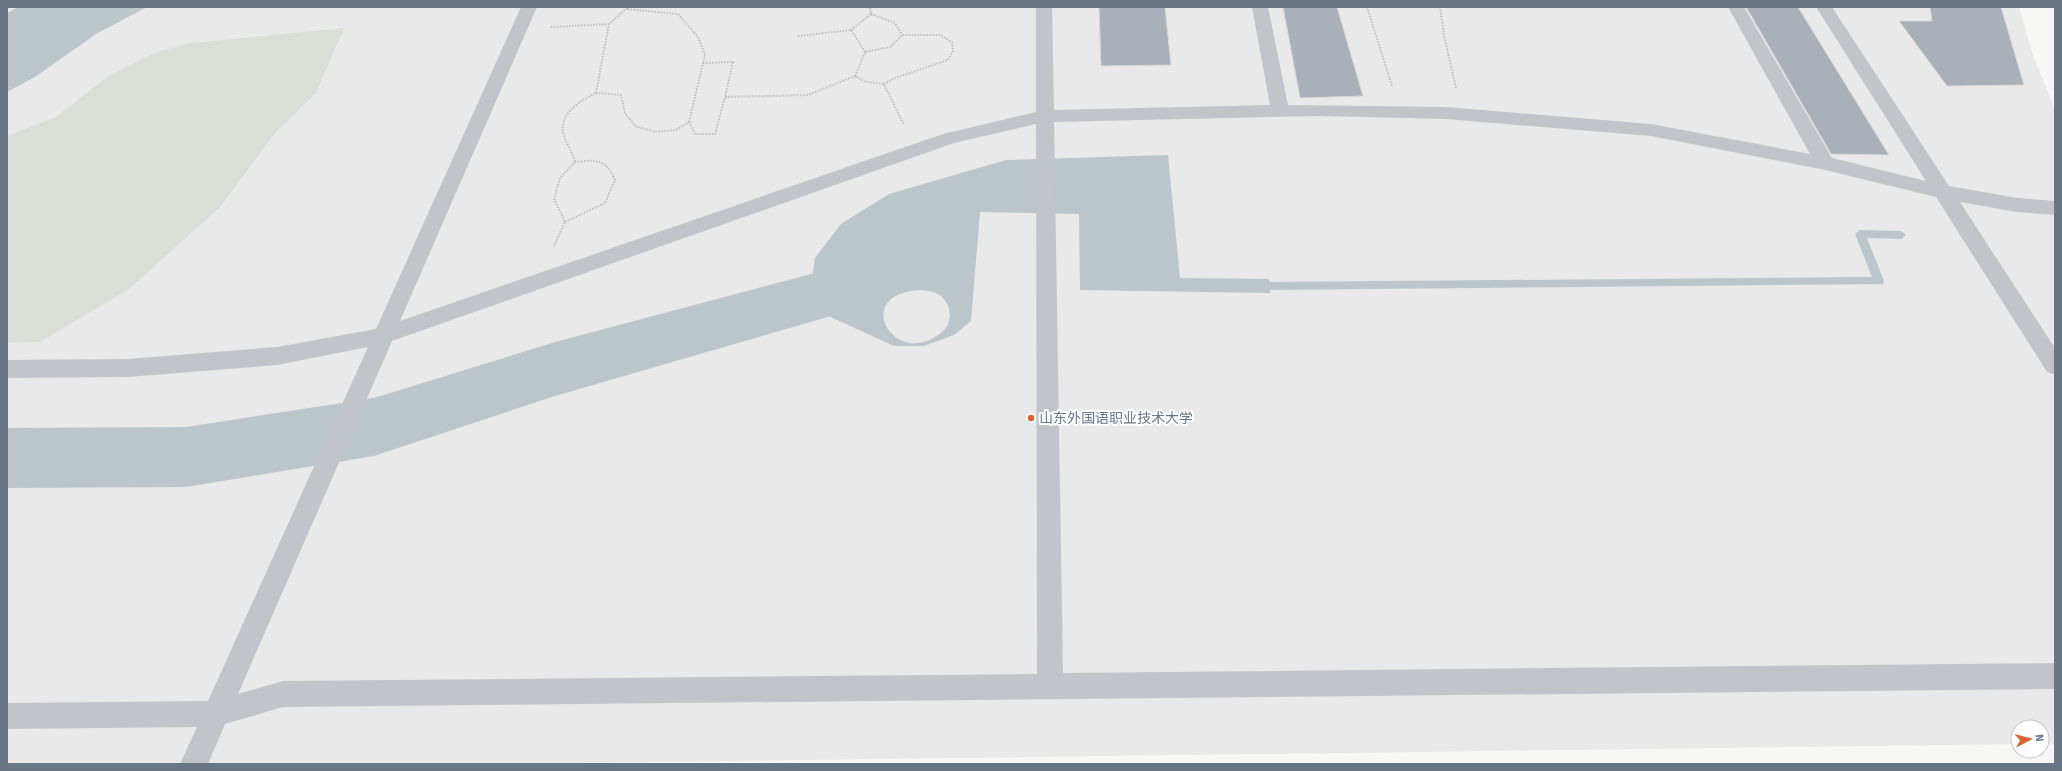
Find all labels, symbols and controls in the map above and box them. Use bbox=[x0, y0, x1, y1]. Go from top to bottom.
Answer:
place label: 山东外国语职业技术大学 bbox=[1039, 410, 1193, 427]
marker: 山东外国语职业技术大学 bbox=[1026, 413, 1036, 423]
north arrow bbox=[2010, 719, 2050, 759]
text: N bbox=[2033, 733, 2046, 742]

